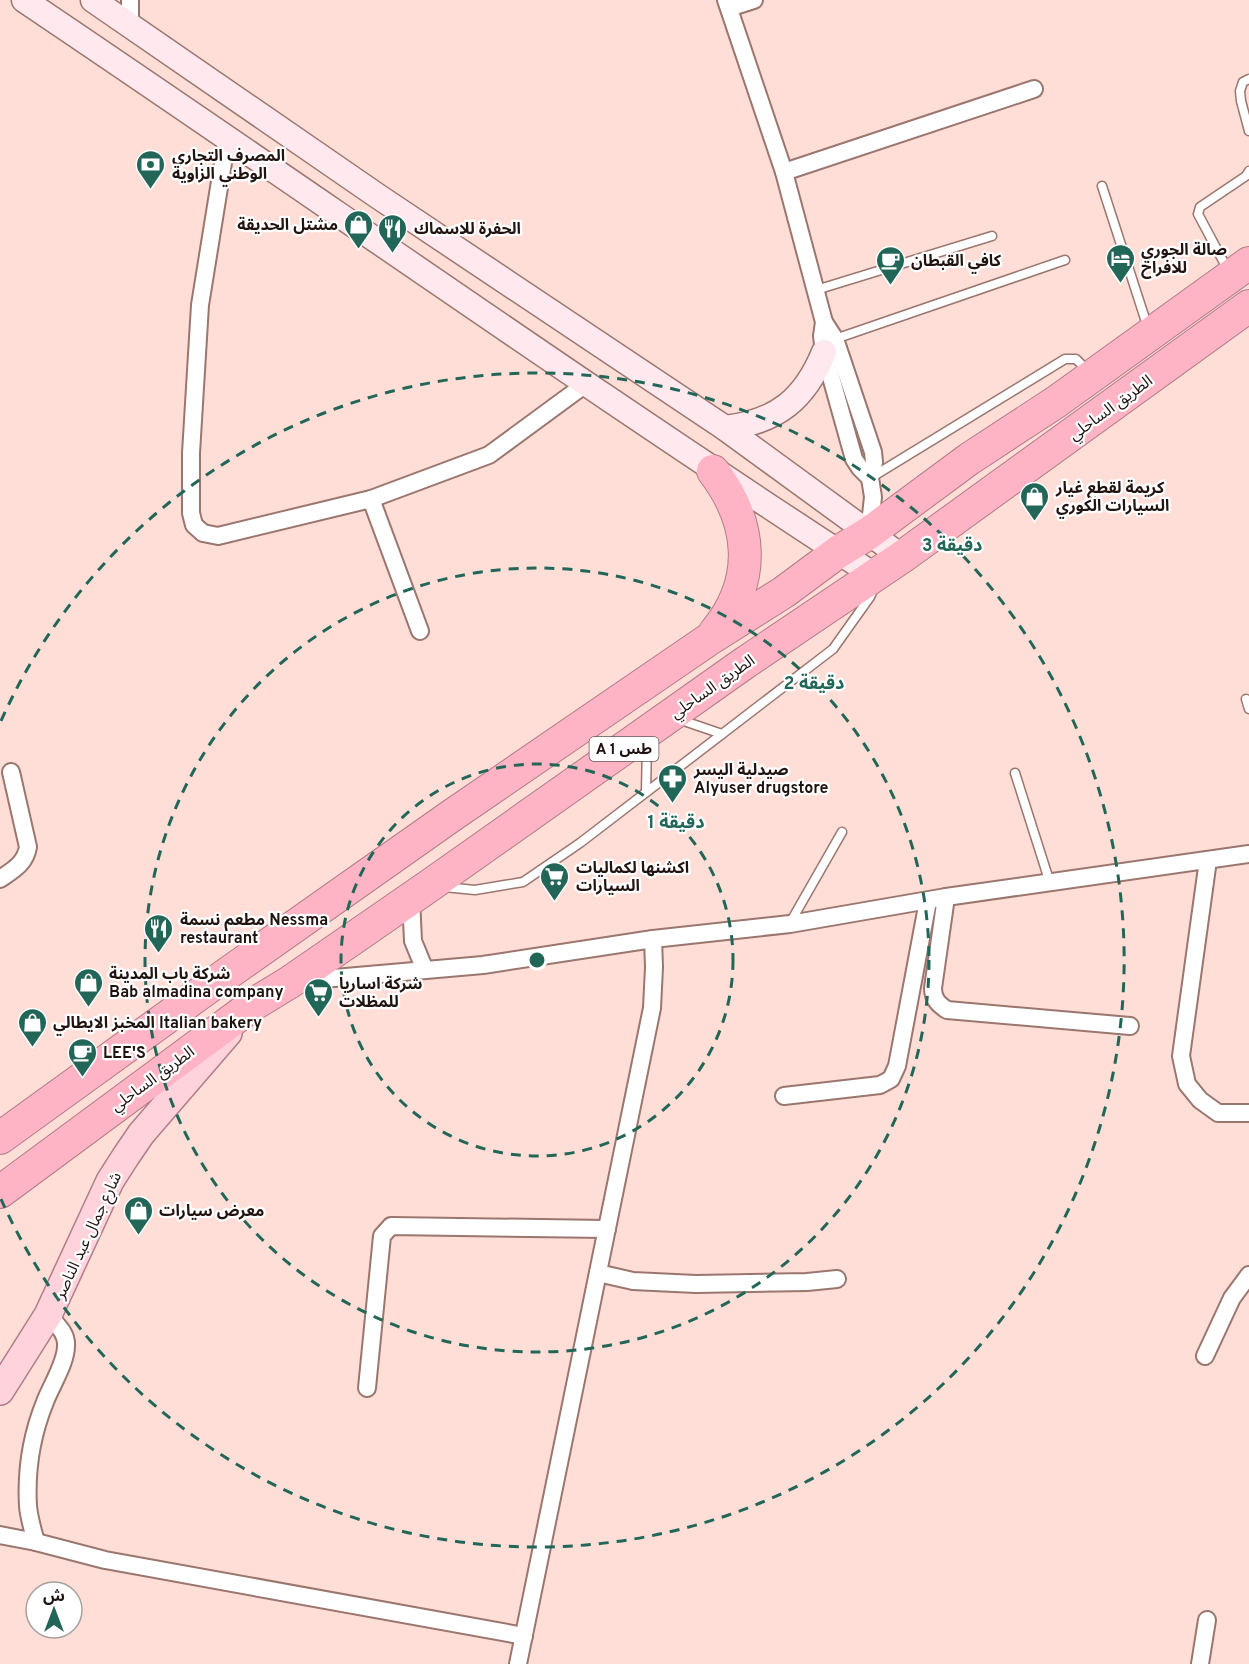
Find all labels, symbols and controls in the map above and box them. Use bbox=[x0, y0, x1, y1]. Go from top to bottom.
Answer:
place label: المصرف التجاري الوطني الزاوية bbox=[172, 147, 285, 187]
bank icon: المصرف التجاري الوطني الزاوية bbox=[135, 148, 167, 190]
shop icon: مشتل الحديقة bbox=[343, 208, 375, 250]
restaurant icon: الحفرة للاسماك bbox=[377, 212, 409, 254]
place label: مشتل الحديقة bbox=[237, 216, 338, 236]
place label: الحفرة للاسماك bbox=[414, 220, 521, 240]
place label: صالة الجوري للافراح bbox=[1141, 241, 1227, 279]
hotel icon: صالة الجوري للافراح bbox=[1104, 242, 1136, 284]
cafe icon: كافي القبطان bbox=[874, 244, 906, 286]
place label: كافي القبطان bbox=[911, 252, 1002, 274]
street label: الطريق الساحلي bbox=[1065, 371, 1157, 446]
place label: كريمة لقطع غيار السيارات الكوري bbox=[1055, 479, 1169, 519]
shop icon: كريمة لقطع غيار السيارات الكوري bbox=[1019, 480, 1051, 522]
text: 3 دقيقة bbox=[922, 535, 982, 558]
street label: الطريق الساحلي bbox=[667, 651, 760, 725]
text: 2 دقيقة bbox=[784, 673, 844, 696]
road number: A 1 طس bbox=[590, 737, 658, 761]
place label: صيدلية اليسر Alyuser drugstore bbox=[693, 761, 829, 799]
pharmacy icon: صيدلية اليسر Alyuser drugstore bbox=[657, 762, 689, 804]
text: 1 دقيقة bbox=[648, 812, 705, 835]
place label: اكشنها لكماليات السيارات bbox=[576, 859, 689, 897]
supermarket icon: اكشنها لكماليات السيارات bbox=[539, 860, 571, 902]
place label: مطعم نسمة Nessma restaurant bbox=[180, 911, 328, 949]
restaurant icon: مطعم نسمة Nessma restaurant bbox=[143, 912, 175, 954]
centre of rings bbox=[527, 950, 547, 970]
place label: شركة باب المدينة Bab almadina company bbox=[109, 965, 283, 1003]
shop icon: شركة باب المدينة Bab almadina company bbox=[72, 966, 104, 1008]
place label: شركة اساريا للمظلات bbox=[339, 975, 422, 1013]
supermarket icon: شركة اساريا للمظلات bbox=[302, 976, 334, 1018]
shop icon: المخبز الايطالي Italian bakery bbox=[16, 1006, 48, 1048]
place label: المخبز الايطالي Italian bakery bbox=[53, 1014, 262, 1036]
cafe icon: LEE'S bbox=[66, 1036, 98, 1078]
street label: الطريق الساحلي bbox=[107, 1042, 199, 1117]
place label: LEE'S bbox=[103, 1044, 146, 1064]
street label: شارع جمال عبد الناصر bbox=[50, 1169, 128, 1304]
shop icon: معرض سيارات bbox=[122, 1194, 154, 1236]
place label: معرض سيارات bbox=[159, 1202, 264, 1222]
north arrow bbox=[24, 1580, 84, 1640]
text: ش bbox=[43, 1587, 65, 1607]

